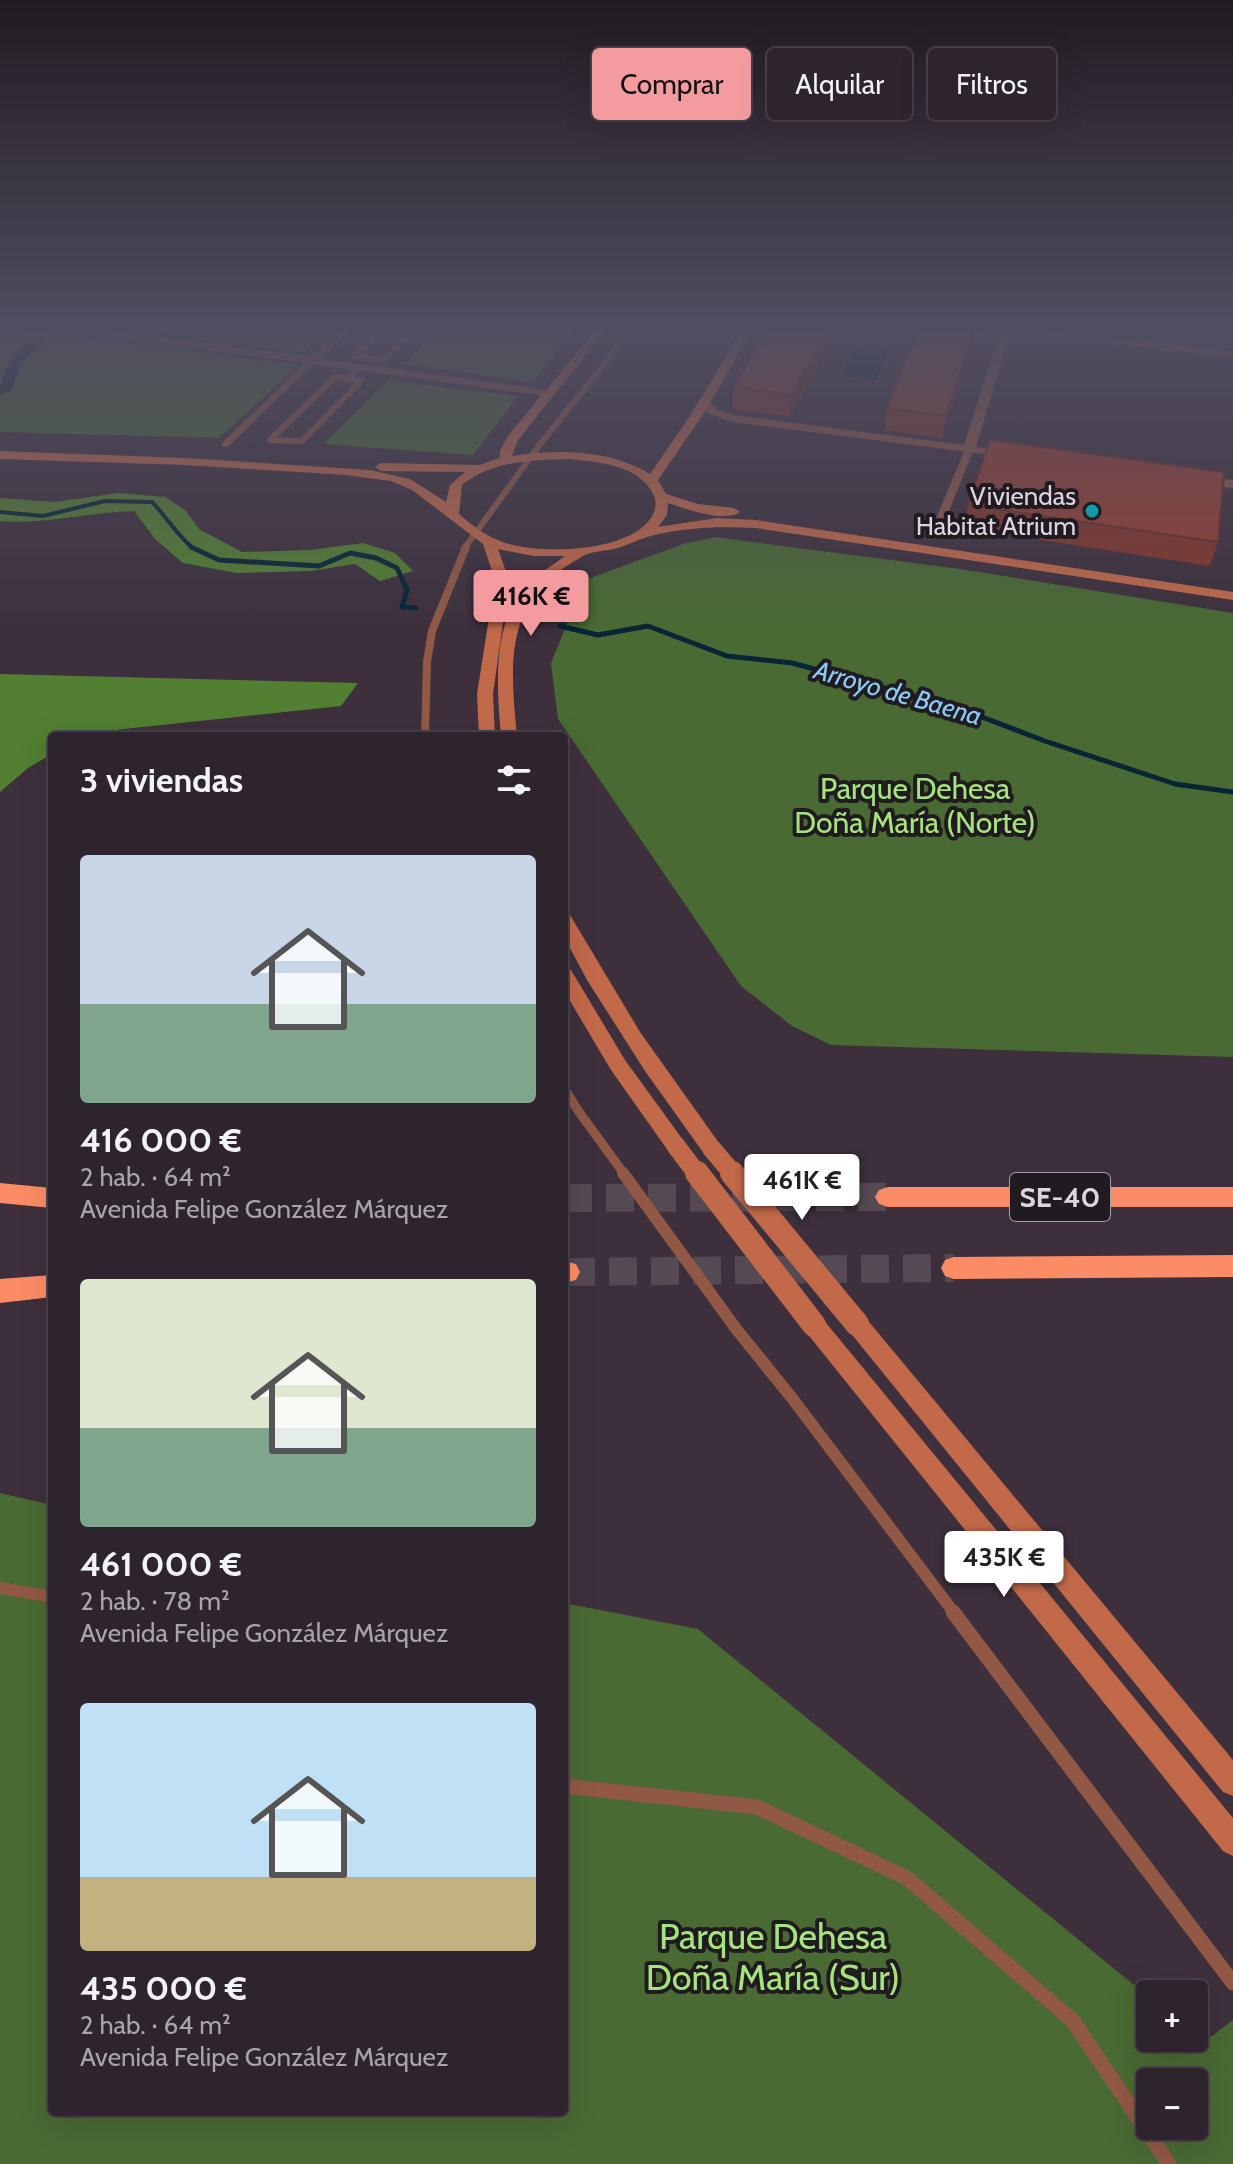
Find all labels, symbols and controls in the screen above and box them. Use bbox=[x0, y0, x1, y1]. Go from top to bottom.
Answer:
chip: Comprar bbox=[592, 48, 751, 120]
chip: Alquilar bbox=[767, 48, 912, 120]
chip: Filtros bbox=[928, 48, 1056, 120]
place label: Viviendas Habitat Atrium bbox=[916, 480, 1076, 542]
marker: Viviendas Habitat Atrium bbox=[1083, 502, 1101, 520]
pin: 416K € bbox=[466, 570, 596, 638]
text: 416K € bbox=[492, 580, 570, 612]
water label: Arroyo de Baena bbox=[810, 654, 985, 732]
icon: filters bbox=[492, 758, 536, 802]
text: 3 viviendas bbox=[80, 759, 243, 801]
park label: Parque Dehesa Doña María (Norte) bbox=[794, 770, 1036, 841]
icon: home bbox=[236, 907, 380, 1051]
text: 416 000 € bbox=[80, 1119, 242, 1161]
pin: 461K € bbox=[737, 1154, 867, 1222]
text: 2 hab. · 64 m² bbox=[80, 1161, 231, 1193]
text: 461K € bbox=[762, 1164, 842, 1196]
road number: SE-40 bbox=[1010, 1173, 1110, 1221]
text: Avenida Felipe González Márquez bbox=[80, 1193, 448, 1225]
icon: home bbox=[236, 1331, 380, 1475]
pin: 435K € bbox=[939, 1531, 1069, 1599]
text: 435K € bbox=[963, 1541, 1045, 1573]
text: 461 000 € bbox=[80, 1543, 242, 1585]
text: 2 hab. · 78 m² bbox=[80, 1585, 230, 1617]
text: Avenida Felipe González Márquez bbox=[80, 1617, 448, 1649]
icon: home bbox=[236, 1755, 380, 1899]
park label: Parque Dehesa Doña María (Sur) bbox=[646, 1914, 900, 1999]
text: 435 000 € bbox=[80, 1967, 247, 2009]
map controls bbox=[1136, 1980, 1208, 2140]
button: + bbox=[1136, 1980, 1208, 2052]
text: 2 hab. · 64 m² bbox=[80, 2009, 231, 2041]
text: Avenida Felipe González Márquez bbox=[80, 2041, 448, 2073]
button: − bbox=[1136, 2068, 1208, 2140]

